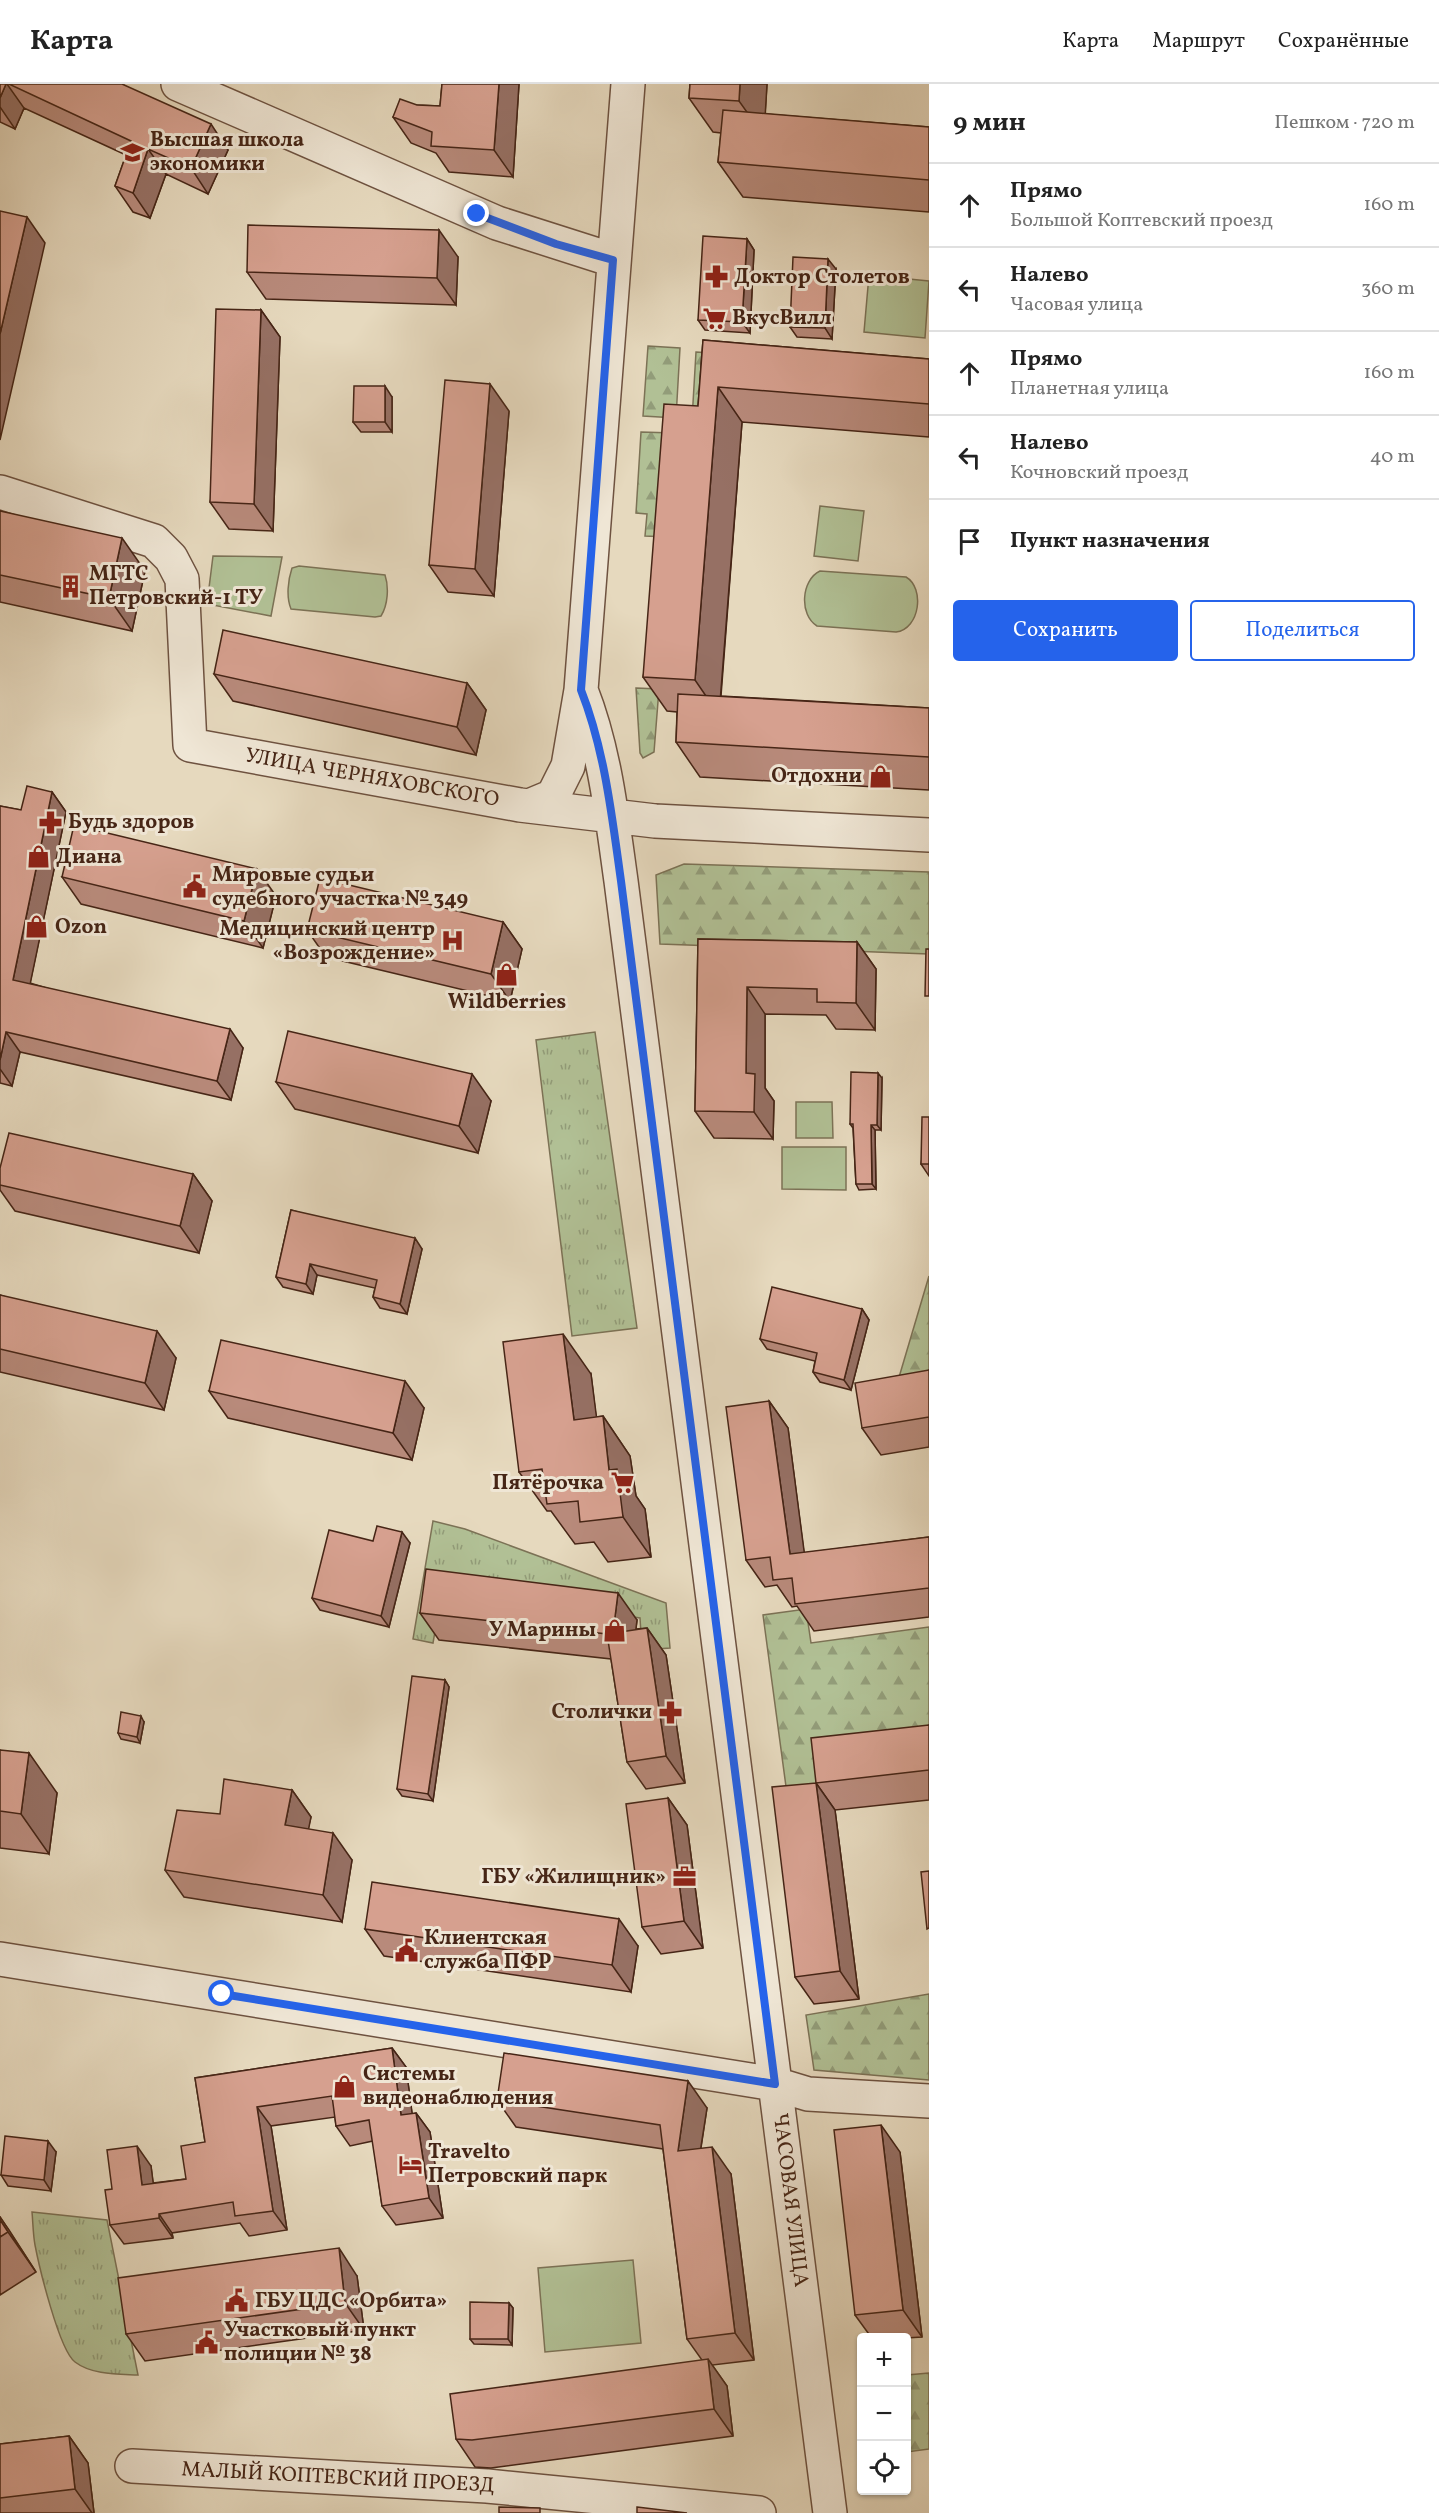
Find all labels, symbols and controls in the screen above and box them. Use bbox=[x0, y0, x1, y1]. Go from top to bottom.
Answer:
text: Карта bbox=[30, 22, 113, 61]
text: Карта bbox=[1062, 27, 1119, 56]
text: Маршрут bbox=[1152, 27, 1245, 56]
text: Сохранённые bbox=[1278, 27, 1409, 56]
text: 9 мин bbox=[953, 105, 1026, 141]
text: Пешком · 720 m bbox=[1274, 109, 1415, 137]
place label: Высшая школа экономики bbox=[150, 126, 304, 179]
school or university icon: Высшая школа экономики bbox=[119, 139, 145, 165]
text: Прямо bbox=[1010, 176, 1082, 207]
icon: ahead bbox=[953, 189, 986, 222]
text: 160 m bbox=[1363, 191, 1415, 219]
route end bbox=[463, 200, 489, 226]
text: Большой Коптевский проезд bbox=[1010, 207, 1273, 235]
text: Налево bbox=[1010, 260, 1089, 291]
place label: Доктор Столетов bbox=[734, 263, 910, 292]
pharmacy icon: Доктор Столетов bbox=[703, 264, 729, 290]
icon: left bbox=[953, 273, 986, 306]
text: 360 m bbox=[1361, 275, 1415, 303]
text: Часовая улица bbox=[1010, 291, 1143, 319]
place label: ВкусВилл bbox=[732, 304, 832, 333]
supermarket icon: ВкусВилл bbox=[701, 305, 727, 331]
text: Прямо bbox=[1010, 344, 1082, 375]
icon: ahead bbox=[953, 357, 986, 390]
text: 160 m bbox=[1363, 359, 1415, 387]
text: Планетная улица bbox=[1010, 375, 1169, 403]
text: Налево bbox=[1010, 428, 1089, 459]
icon: left bbox=[953, 441, 986, 474]
text: 40 m bbox=[1370, 443, 1415, 471]
text: Кочновский проезд bbox=[1010, 459, 1188, 487]
icon: arrive bbox=[953, 525, 986, 558]
text: Пункт назначения bbox=[1010, 526, 1210, 557]
place label: МГТС Петровский-1 ТУ bbox=[89, 560, 263, 613]
building icon: МГТС Петровский-1 ТУ bbox=[58, 573, 84, 599]
button: Сохранить bbox=[953, 600, 1178, 661]
button: Поделиться bbox=[1190, 600, 1415, 661]
street label: УЛИЦА ЧЕРНЯХОВСКОГО bbox=[243, 741, 501, 815]
place label: Отдохни bbox=[771, 762, 862, 791]
shop icon: Отдохни bbox=[867, 763, 893, 789]
place label: Будь здоров bbox=[68, 808, 194, 837]
pharmacy icon: Будь здоров bbox=[37, 809, 63, 835]
place label: Диана bbox=[56, 843, 122, 872]
shop icon: Диана bbox=[25, 844, 51, 870]
place label: Мировые судьи судебного участка № 349 bbox=[212, 861, 468, 914]
public building icon: Мировые судьи судебного участка № 349 bbox=[181, 874, 207, 900]
place label: Ozon bbox=[55, 913, 107, 942]
shop icon: Ozon bbox=[24, 914, 50, 940]
place label: Медицинский центр «Возрождение» bbox=[219, 915, 435, 968]
hospital icon: Медицинский центр «Возрождение» bbox=[440, 928, 466, 954]
shop icon: Wildberries bbox=[494, 961, 520, 987]
place label: Wildberries bbox=[448, 988, 566, 1017]
place label: Пятёрочка bbox=[492, 1469, 604, 1498]
supermarket icon: Пятёрочка bbox=[609, 1470, 635, 1496]
place label: У Марины bbox=[489, 1616, 596, 1645]
shop icon: У Марины bbox=[601, 1617, 627, 1643]
place label: Столички bbox=[551, 1698, 652, 1727]
pharmacy icon: Столички bbox=[657, 1699, 683, 1725]
place label: ГБУ «Жилищник» bbox=[481, 1863, 666, 1892]
office icon: ГБУ «Жилищник» bbox=[671, 1864, 697, 1890]
place label: Клиентская служба ПФР bbox=[424, 1924, 552, 1977]
public building icon: Клиентская служба ПФР bbox=[393, 1937, 419, 1963]
route start bbox=[208, 1980, 234, 2006]
place label: Системы видеонаблюдения bbox=[363, 2060, 554, 2113]
shop icon: Системы видеонаблюдения bbox=[332, 2073, 358, 2099]
street label: ЧАСОВАЯ УЛИЦА bbox=[765, 2111, 815, 2289]
place label: Travelto Петровский парк bbox=[428, 2138, 608, 2191]
hotel icon: Travelto Петровский парк bbox=[397, 2151, 423, 2177]
place label: ГБУ ЦДС «Орбита» bbox=[255, 2287, 447, 2316]
public building icon: ГБУ ЦДС «Орбита» bbox=[224, 2288, 250, 2314]
place label: Участковый пункт полиции № 38 bbox=[224, 2316, 416, 2369]
public building icon: Участковый пункт полиции № 38 bbox=[193, 2329, 219, 2355]
map controls bbox=[857, 2333, 911, 2495]
button: + bbox=[857, 2333, 911, 2387]
button: − bbox=[857, 2387, 911, 2441]
button: locate bbox=[857, 2441, 911, 2495]
street label: МАЛЫЙ КОПТЕВСКИЙ ПРОЕЗД bbox=[181, 2455, 495, 2501]

